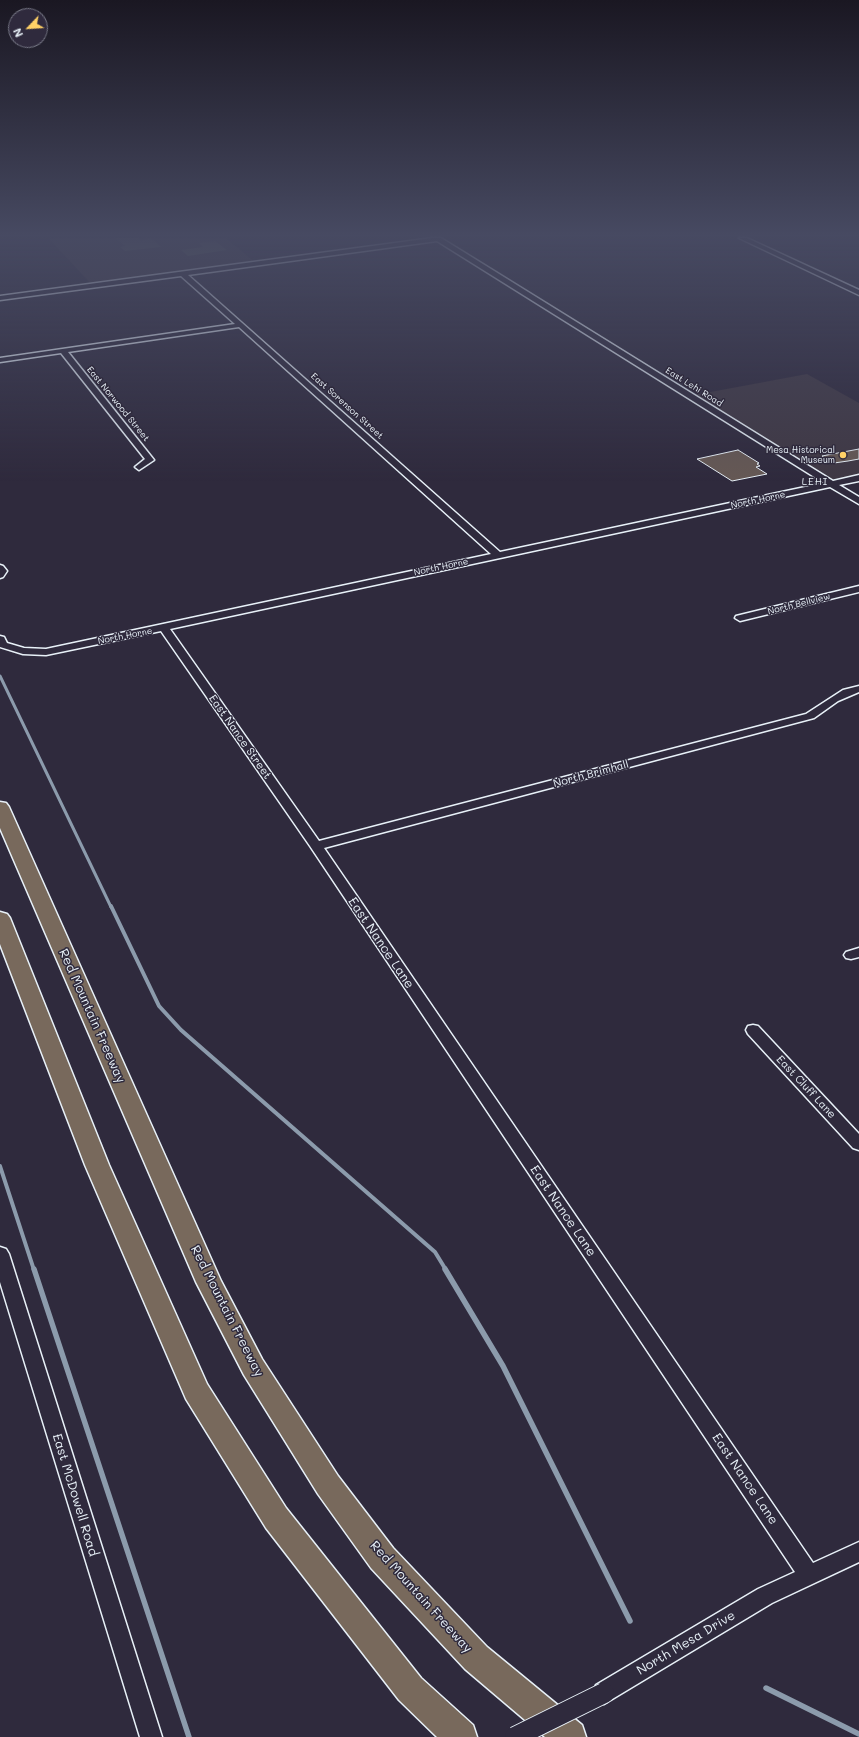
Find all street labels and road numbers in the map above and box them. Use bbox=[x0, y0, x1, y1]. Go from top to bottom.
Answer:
street label: East Norwood Street bbox=[84, 364, 152, 444]
street label: East Lehi Road bbox=[663, 365, 725, 409]
street label: East Sorenson Street bbox=[309, 371, 385, 441]
street label: North Horne bbox=[730, 489, 786, 511]
street label: North Horne bbox=[413, 556, 469, 578]
street label: North Bellview bbox=[767, 591, 831, 617]
street label: North Horne bbox=[97, 625, 153, 647]
street label: East Nance Street bbox=[206, 692, 274, 782]
street label: North Brimhall bbox=[552, 758, 630, 790]
street label: East Nance Lane bbox=[345, 894, 417, 992]
street label: Red Mountain Freeway bbox=[55, 947, 129, 1085]
street label: East Cluff Lane bbox=[774, 1053, 838, 1121]
street label: East Nance Lane bbox=[527, 1162, 599, 1260]
street label: Red Mountain Freeway bbox=[187, 1243, 267, 1379]
street label: East Nance Lane bbox=[709, 1430, 781, 1528]
street label: East McDowell Road bbox=[49, 1432, 101, 1558]
street label: Red Mountain Freeway bbox=[367, 1538, 475, 1656]
street label: North Mesa Drive bbox=[634, 1607, 738, 1679]

